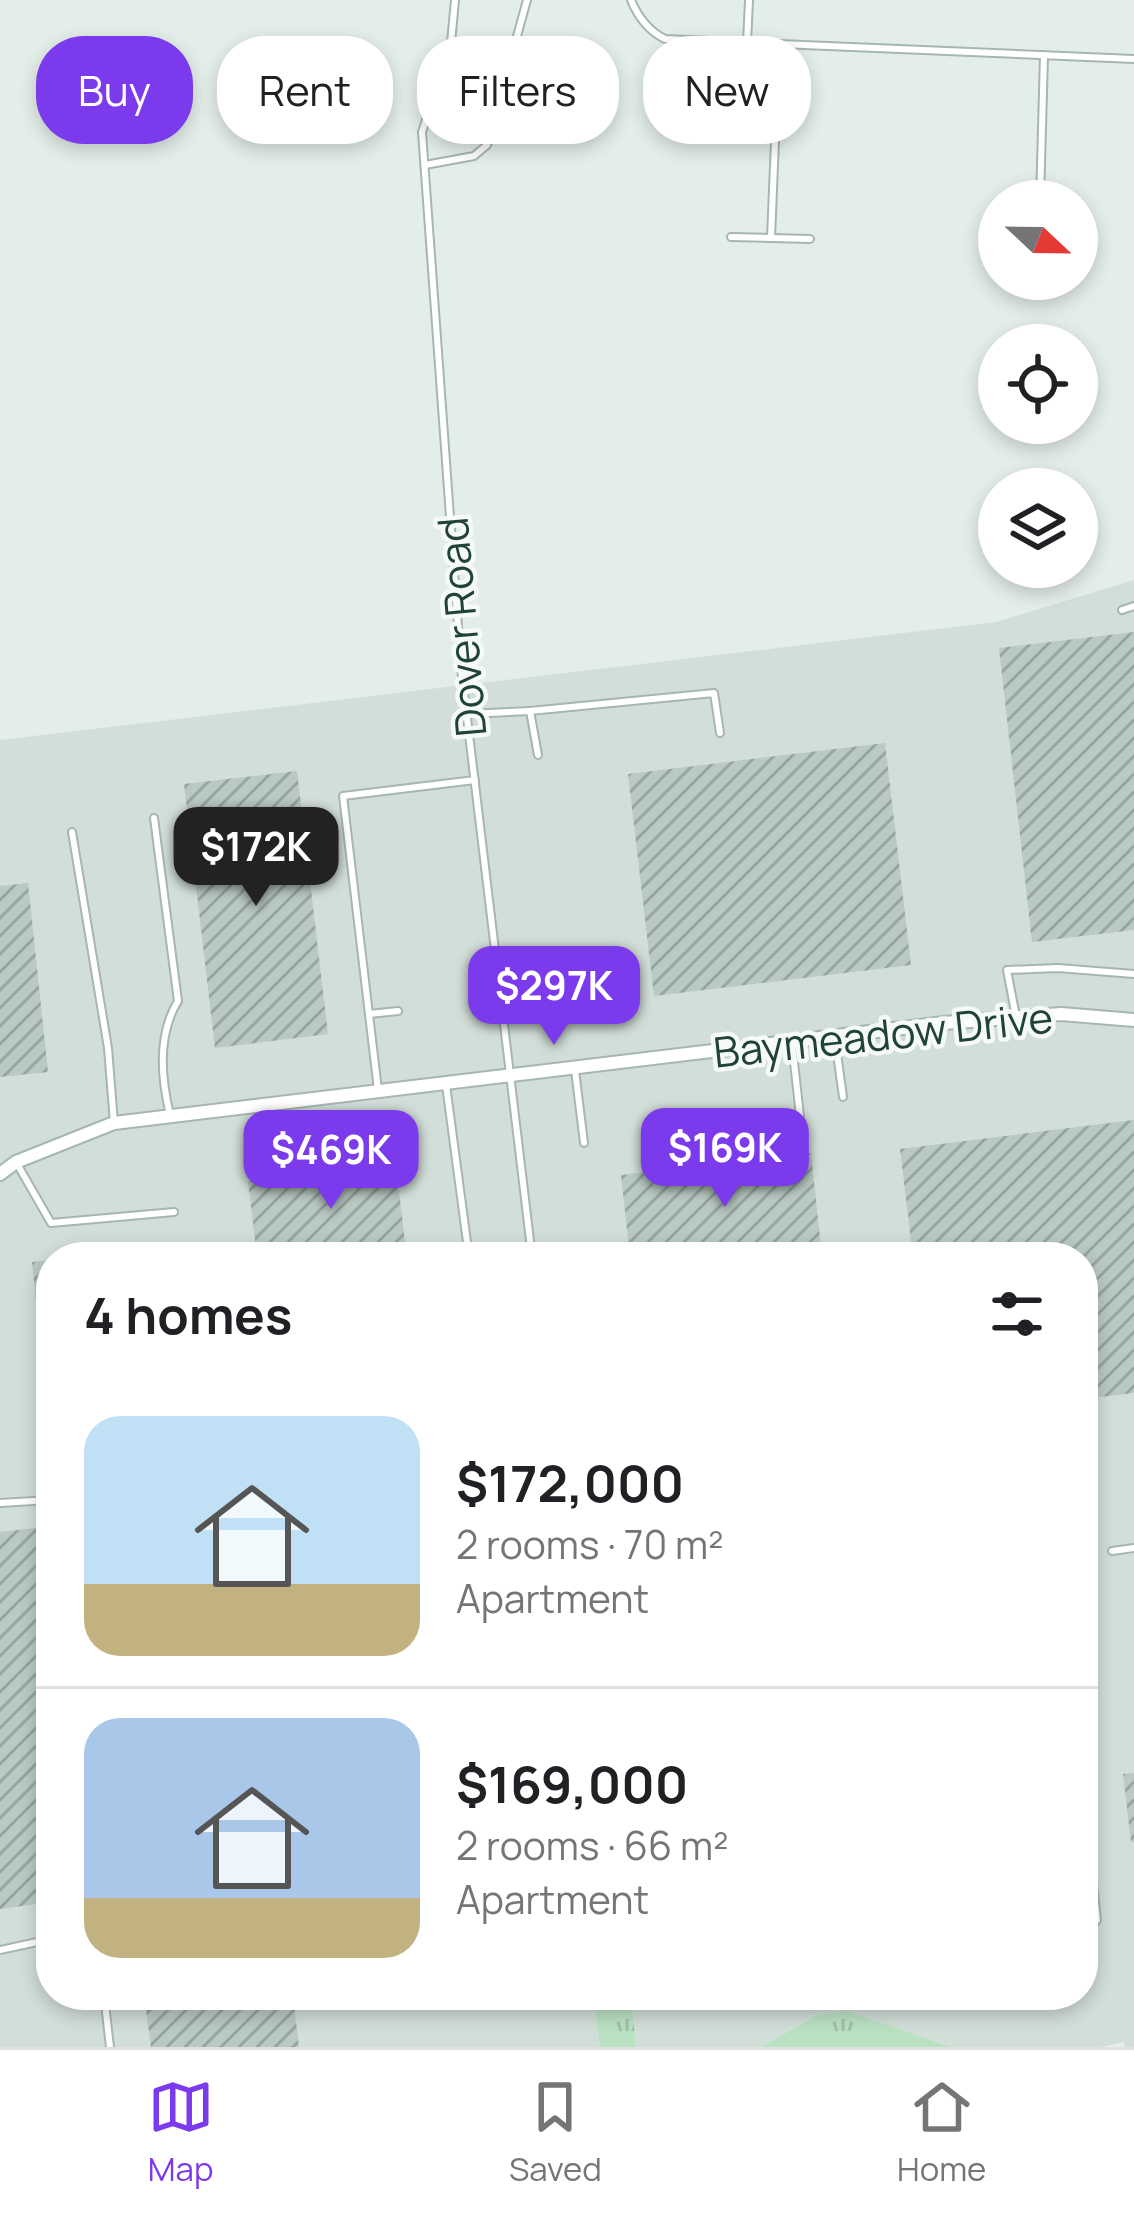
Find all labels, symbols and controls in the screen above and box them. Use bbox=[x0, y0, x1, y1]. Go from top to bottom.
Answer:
chip: Buy bbox=[36, 36, 193, 144]
chip: Rent bbox=[217, 36, 393, 144]
chip: Filters bbox=[417, 36, 619, 144]
chip: New bbox=[643, 36, 811, 144]
north arrow bbox=[978, 180, 1098, 300]
map controls bbox=[978, 180, 1098, 588]
button: locate bbox=[978, 324, 1098, 444]
button: layers bbox=[978, 468, 1098, 588]
street label: Dover Road bbox=[423, 515, 499, 739]
pin: $172K bbox=[172, 807, 340, 909]
text: $172K bbox=[201, 819, 311, 873]
pin: $297K bbox=[470, 946, 638, 1048]
text: $297K bbox=[495, 958, 613, 1012]
street label: Baymeadow Drive bbox=[711, 987, 1055, 1081]
pin: $169K bbox=[641, 1108, 809, 1210]
pin: $469K bbox=[247, 1110, 415, 1212]
text: $169K bbox=[668, 1120, 782, 1174]
text: $469K bbox=[271, 1122, 391, 1176]
text: 4 homes bbox=[84, 1280, 292, 1349]
icon: filters bbox=[984, 1281, 1050, 1347]
text: $172,000 bbox=[456, 1448, 684, 1517]
icon: home bbox=[180, 1464, 324, 1608]
text: 2 rooms · 70 m² bbox=[456, 1517, 724, 1571]
text: Apartment bbox=[456, 1571, 649, 1625]
text: $169,000 bbox=[456, 1749, 688, 1818]
icon: home bbox=[180, 1766, 324, 1910]
text: 2 rooms · 66 m² bbox=[456, 1818, 729, 1872]
text: Apartment bbox=[456, 1872, 649, 1926]
tab: Map bbox=[148, 2074, 214, 2191]
tab: Saved bbox=[509, 2074, 602, 2191]
tab: Home bbox=[897, 2074, 986, 2191]

